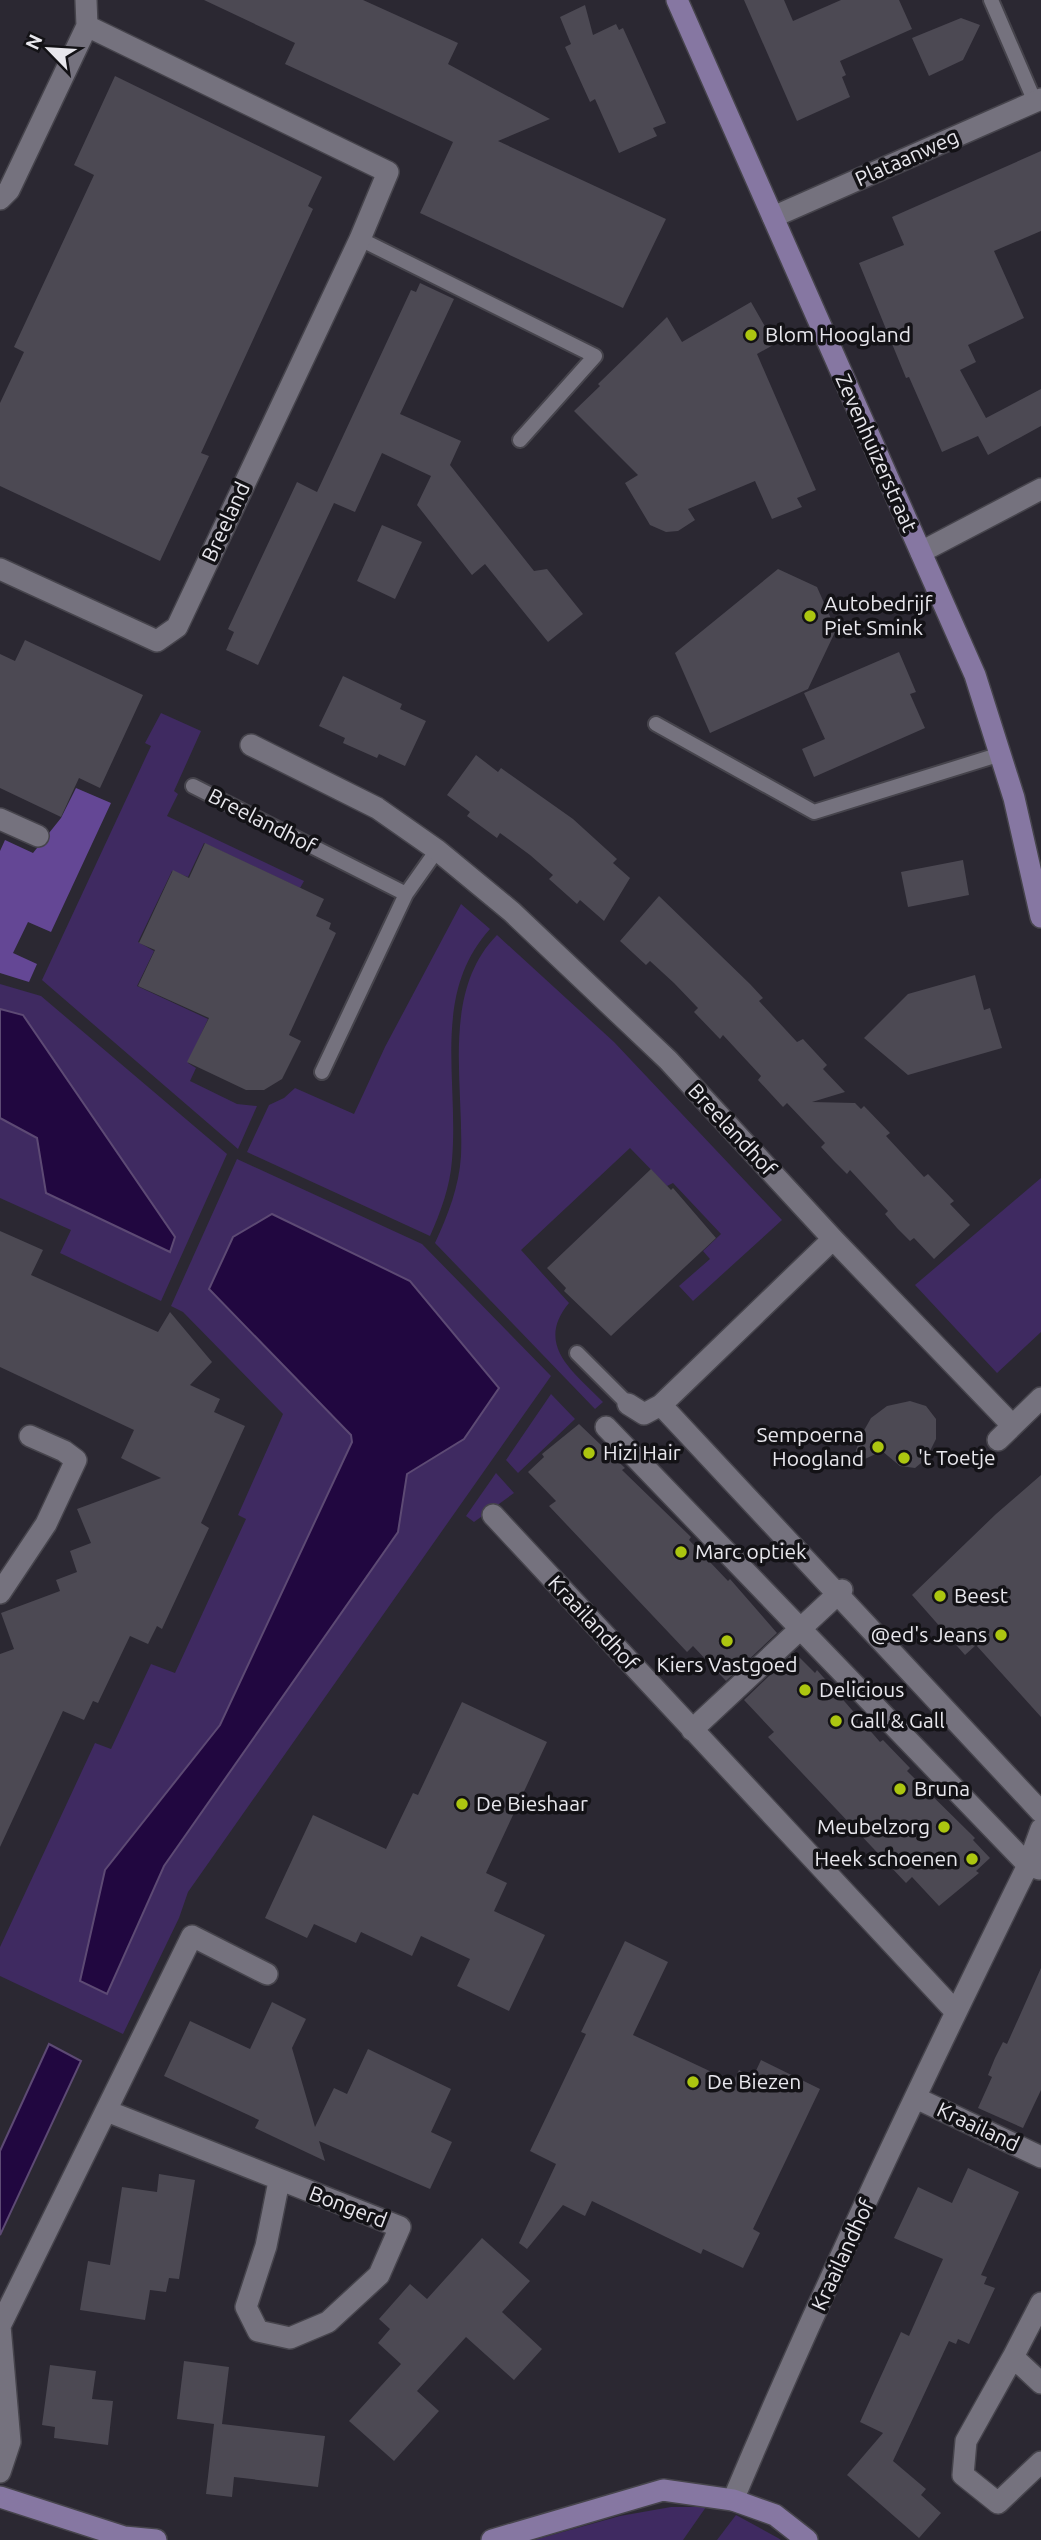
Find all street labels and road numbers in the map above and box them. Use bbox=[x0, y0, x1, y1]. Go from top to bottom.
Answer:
street label: Plataanweg bbox=[851, 124, 962, 191]
street label: Zevenhuizerstraat bbox=[831, 370, 923, 535]
street label: Breeland bbox=[196, 478, 254, 565]
street label: Breelandhof bbox=[205, 783, 321, 858]
street label: Breelandhof bbox=[684, 1078, 782, 1181]
street label: Kraailandhof bbox=[544, 1570, 644, 1675]
street label: Kraailand bbox=[933, 2097, 1023, 2156]
street label: Bongerd bbox=[306, 2180, 391, 2232]
street label: Kraailandhof bbox=[806, 2194, 879, 2314]

